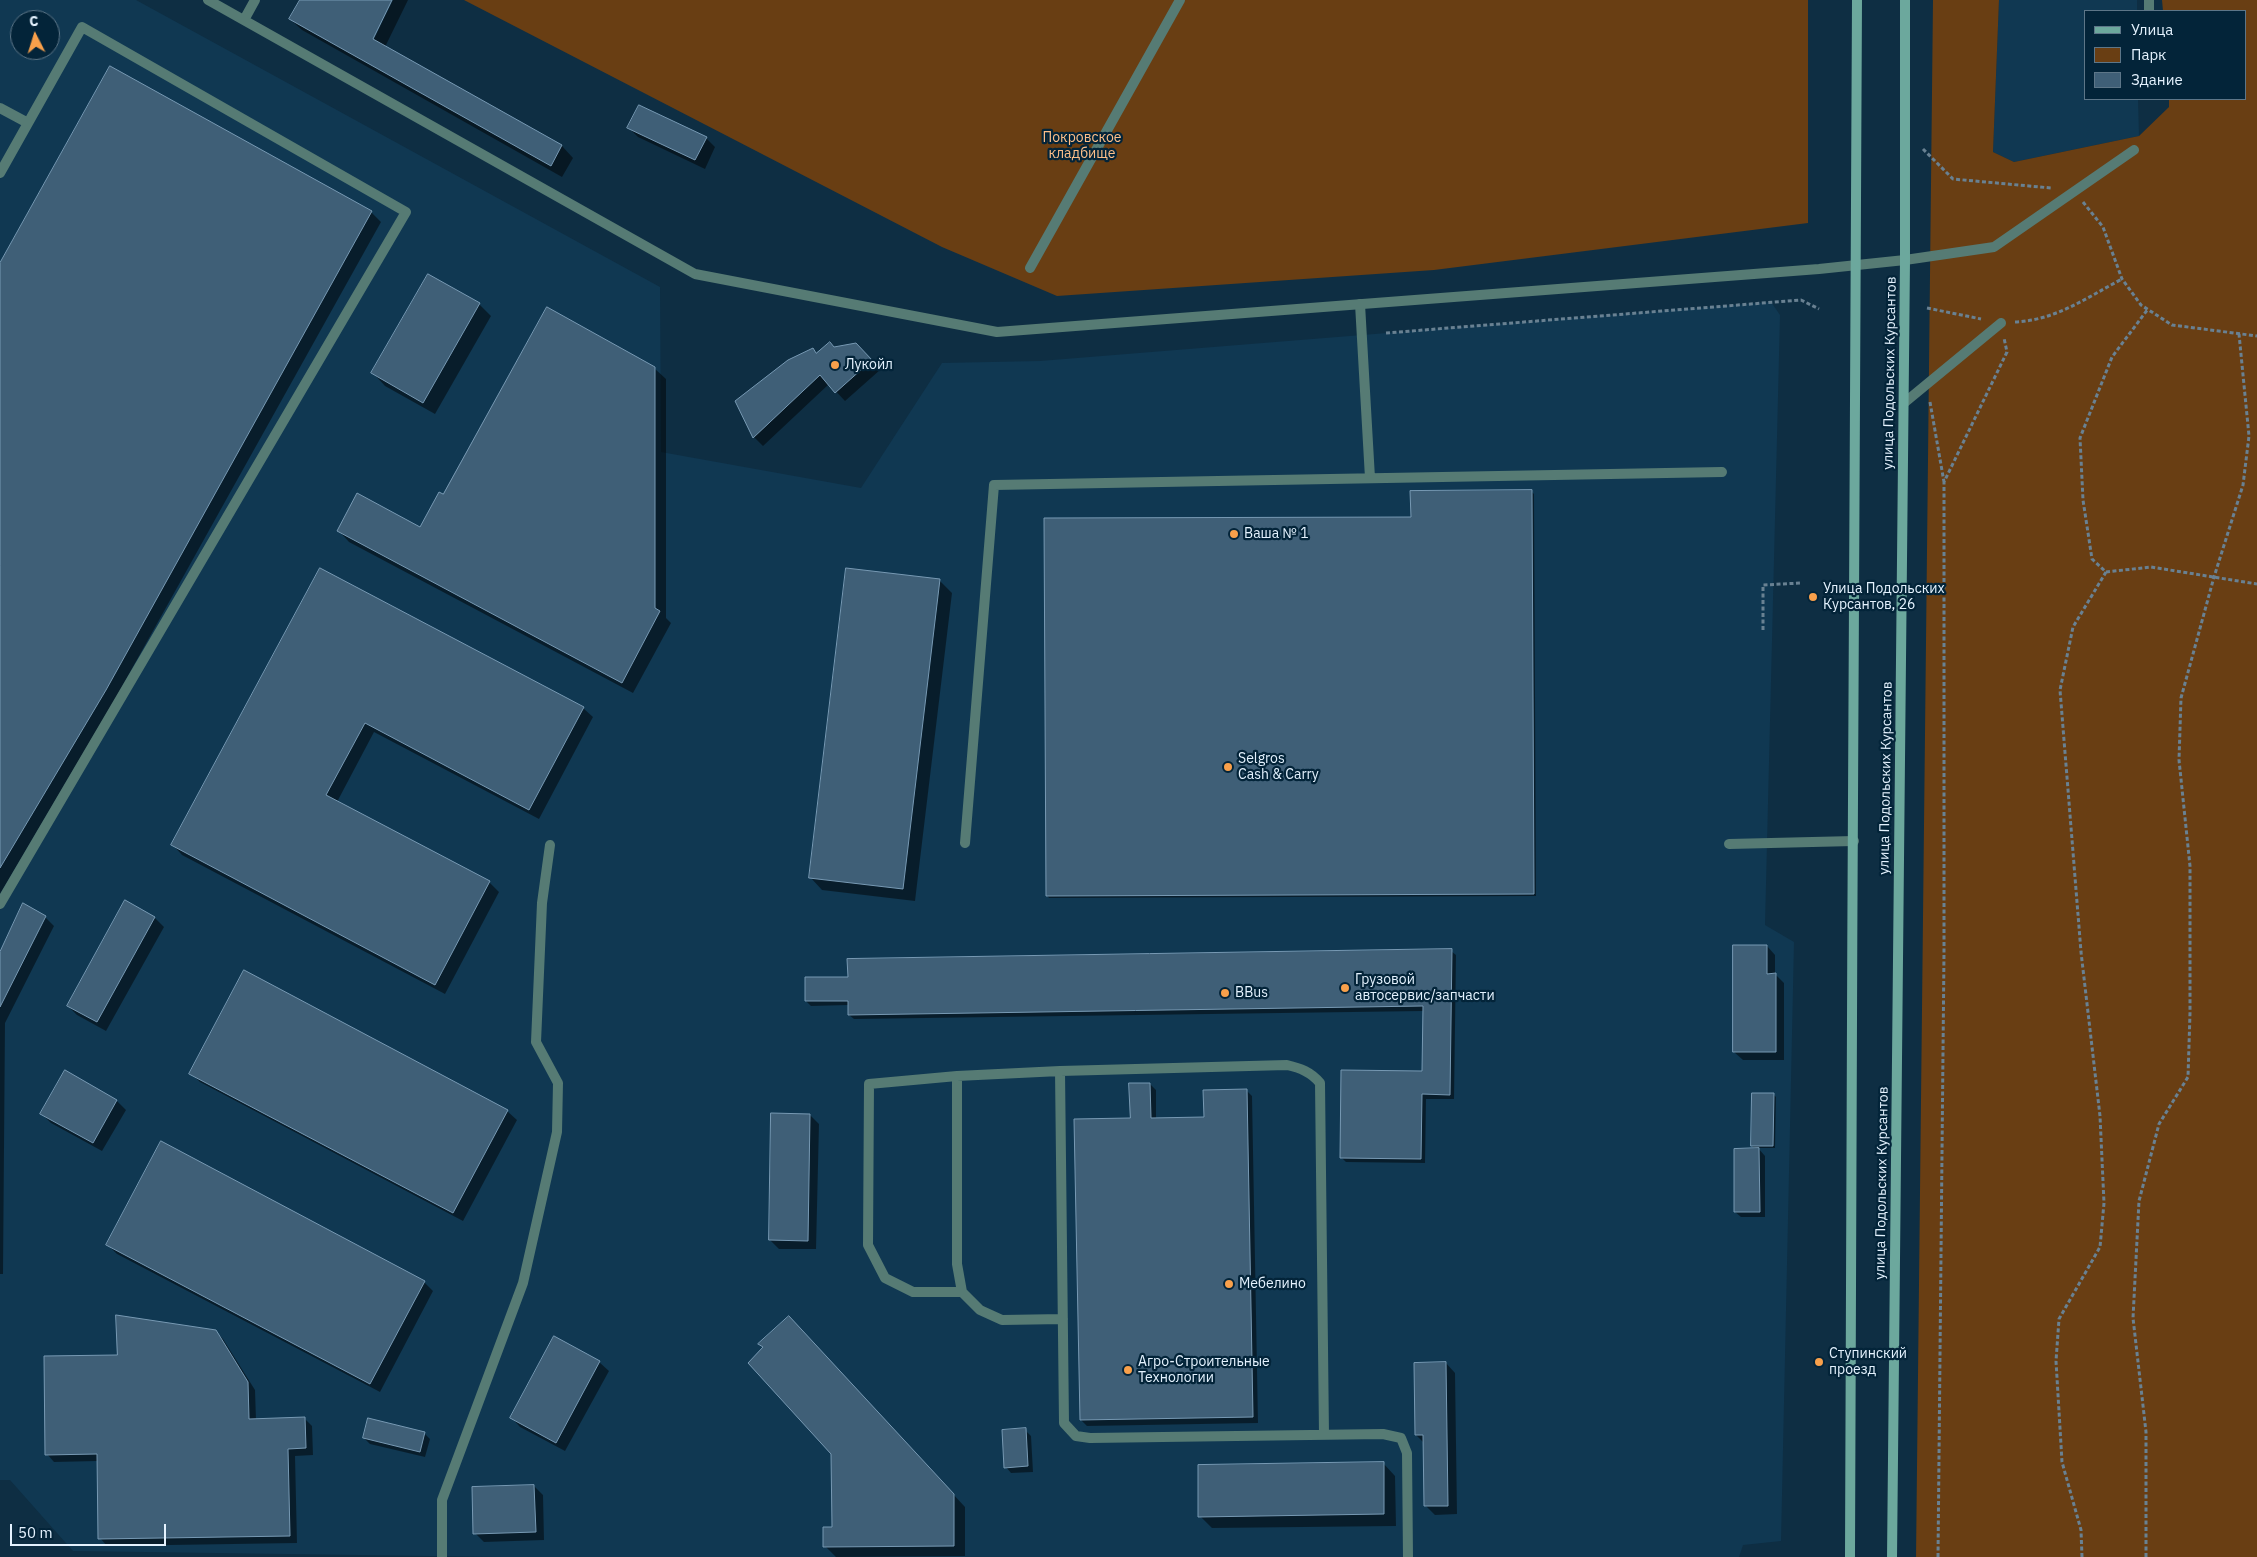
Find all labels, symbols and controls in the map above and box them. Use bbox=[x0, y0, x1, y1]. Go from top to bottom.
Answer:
north arrow bbox=[10, 10, 60, 60]
legend bbox=[2084, 10, 2247, 100]
text: С bbox=[28, 12, 39, 30]
text: Улица bbox=[2131, 20, 2173, 39]
text: Парк bbox=[2131, 45, 2166, 64]
text: Здание bbox=[2131, 70, 2183, 89]
park label: Покровское кладбище bbox=[1042, 130, 1122, 162]
street label: улица Подольских Курсантов bbox=[1880, 276, 1900, 470]
place label: Лукойл bbox=[845, 357, 893, 373]
marker: Лукойл bbox=[829, 359, 841, 371]
place label: Ваша № 1 bbox=[1244, 526, 1309, 542]
marker: Ваша № 1 bbox=[1228, 528, 1240, 540]
place label: Улица Подольских Курсантов, 26 bbox=[1823, 581, 1945, 614]
marker: Улица Подольских Курсантов, 26 bbox=[1807, 591, 1819, 603]
street label: улица Подольских Курсантов bbox=[1876, 681, 1896, 875]
place label: Selgros Cash & Carry bbox=[1238, 751, 1319, 784]
marker: Selgros Cash & Carry bbox=[1222, 761, 1234, 773]
place label: Грузовой автосервис/запчасти bbox=[1355, 972, 1495, 1004]
marker: Грузовой автосервис/запчасти bbox=[1339, 982, 1351, 994]
place label: BBus bbox=[1235, 985, 1268, 1001]
marker: BBus bbox=[1219, 987, 1231, 999]
street label: улица Подольских Курсантов bbox=[1872, 1086, 1892, 1280]
place label: Мебелино bbox=[1239, 1276, 1306, 1292]
marker: Мебелино bbox=[1223, 1278, 1235, 1290]
place label: Ступинский проезд bbox=[1829, 1346, 1907, 1378]
place label: Агро-Строительные Технологии bbox=[1138, 1354, 1270, 1386]
marker: Ступинский проезд bbox=[1813, 1356, 1825, 1368]
marker: Агро-Строительные Технологии bbox=[1122, 1364, 1134, 1376]
scale bar bbox=[12, 1514, 169, 1546]
text: 50 m bbox=[18, 1523, 53, 1542]

